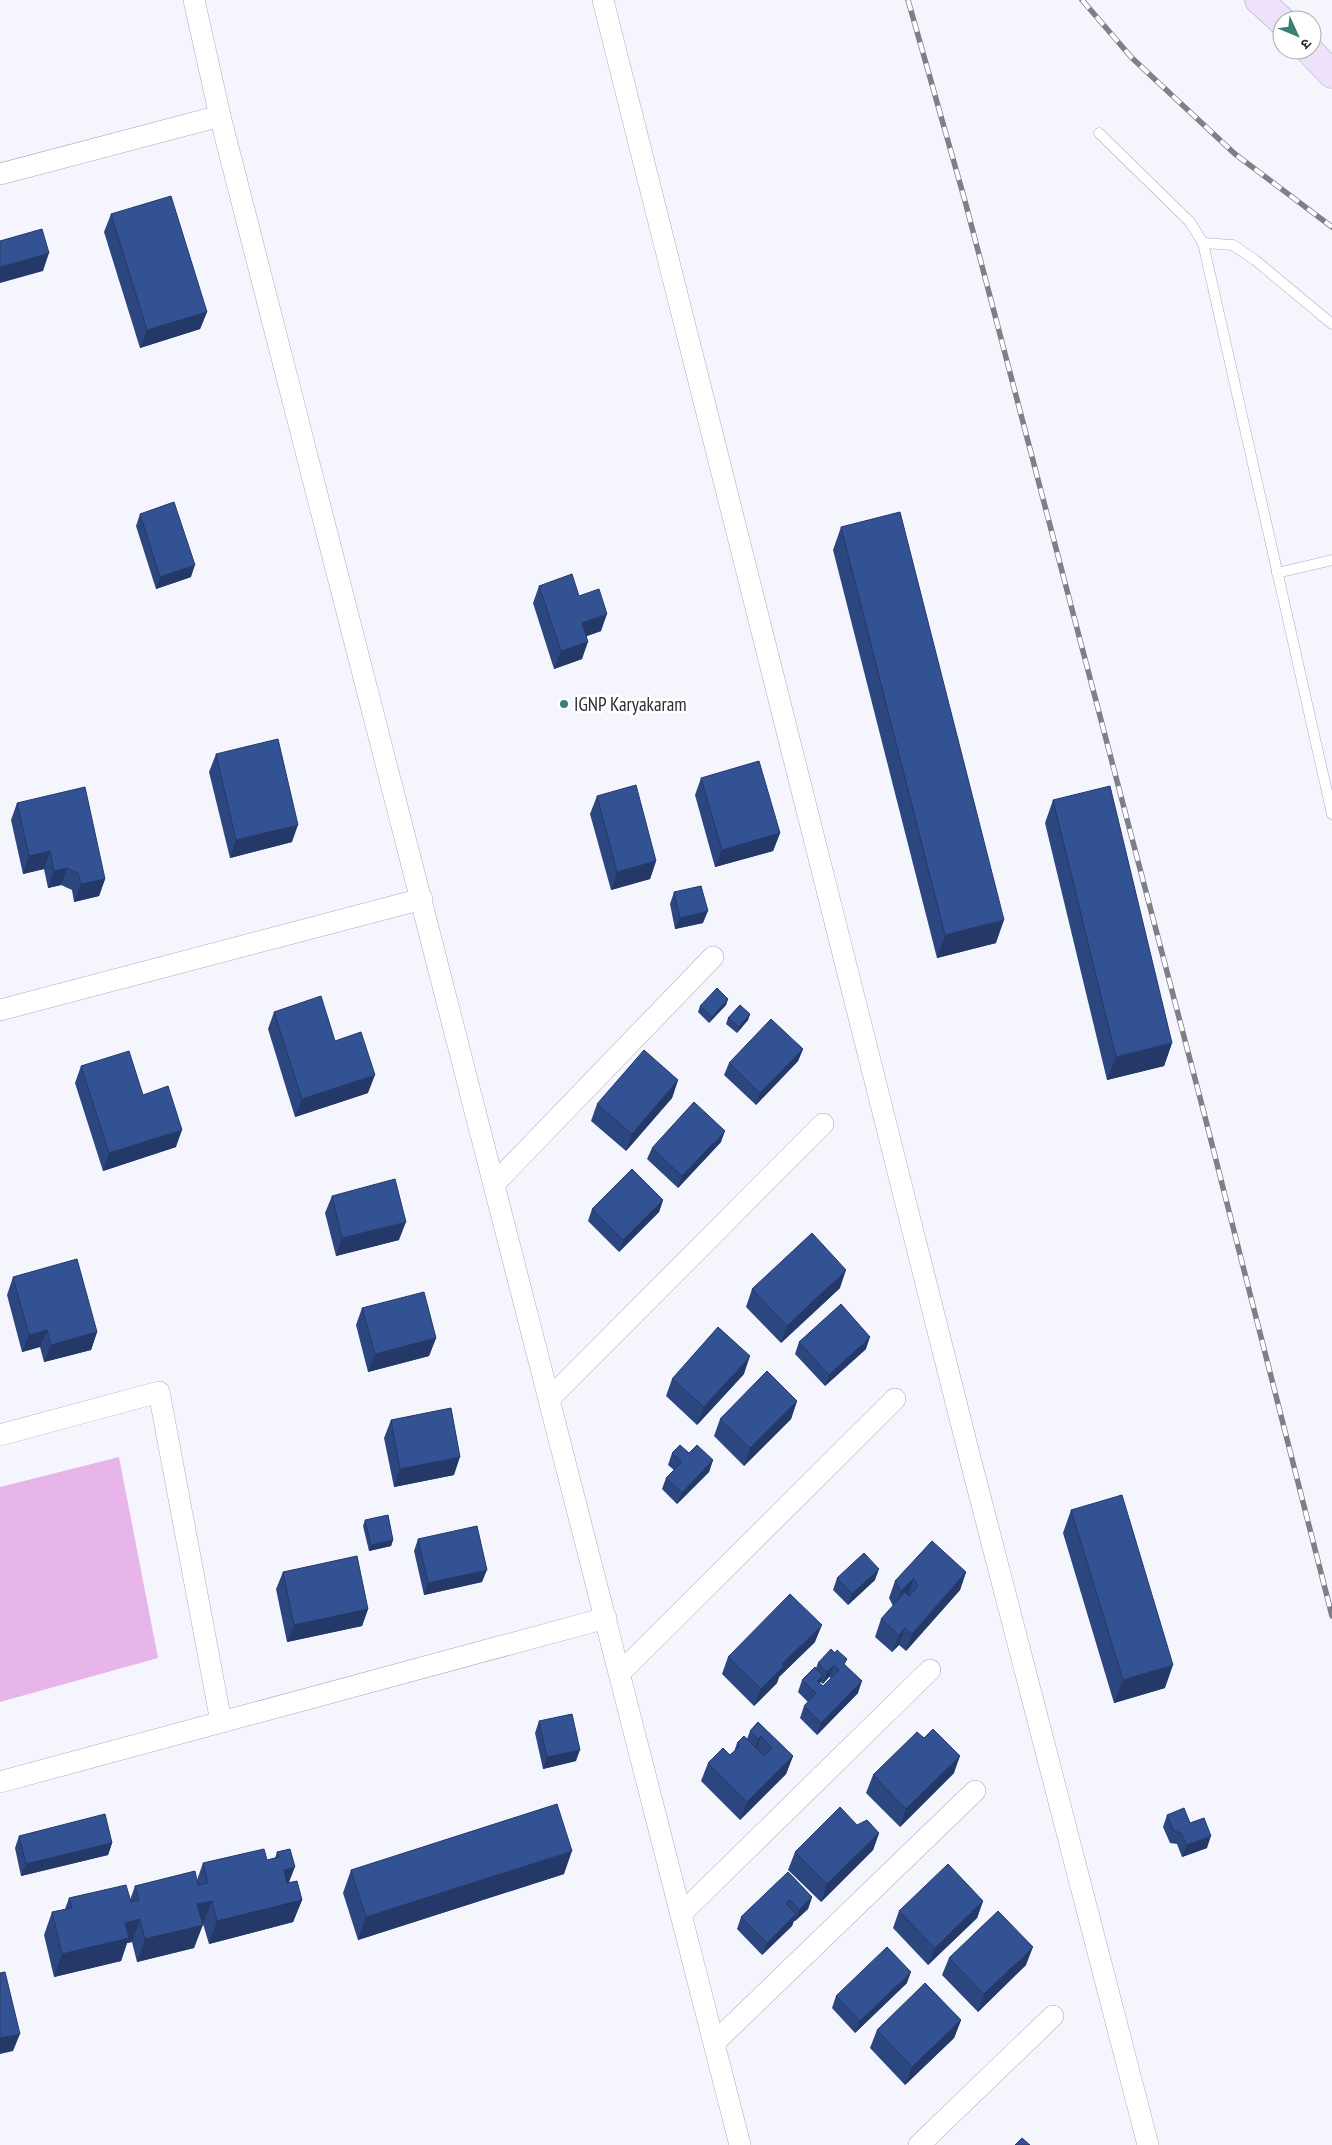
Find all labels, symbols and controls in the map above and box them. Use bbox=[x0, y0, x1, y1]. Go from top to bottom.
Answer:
north arrow bbox=[1272, 10, 1322, 60]
text: उ bbox=[1296, 35, 1316, 54]
place label: IGNP Karyakaram bbox=[574, 692, 687, 716]
marker: IGNP Karyakaram bbox=[558, 698, 570, 710]

